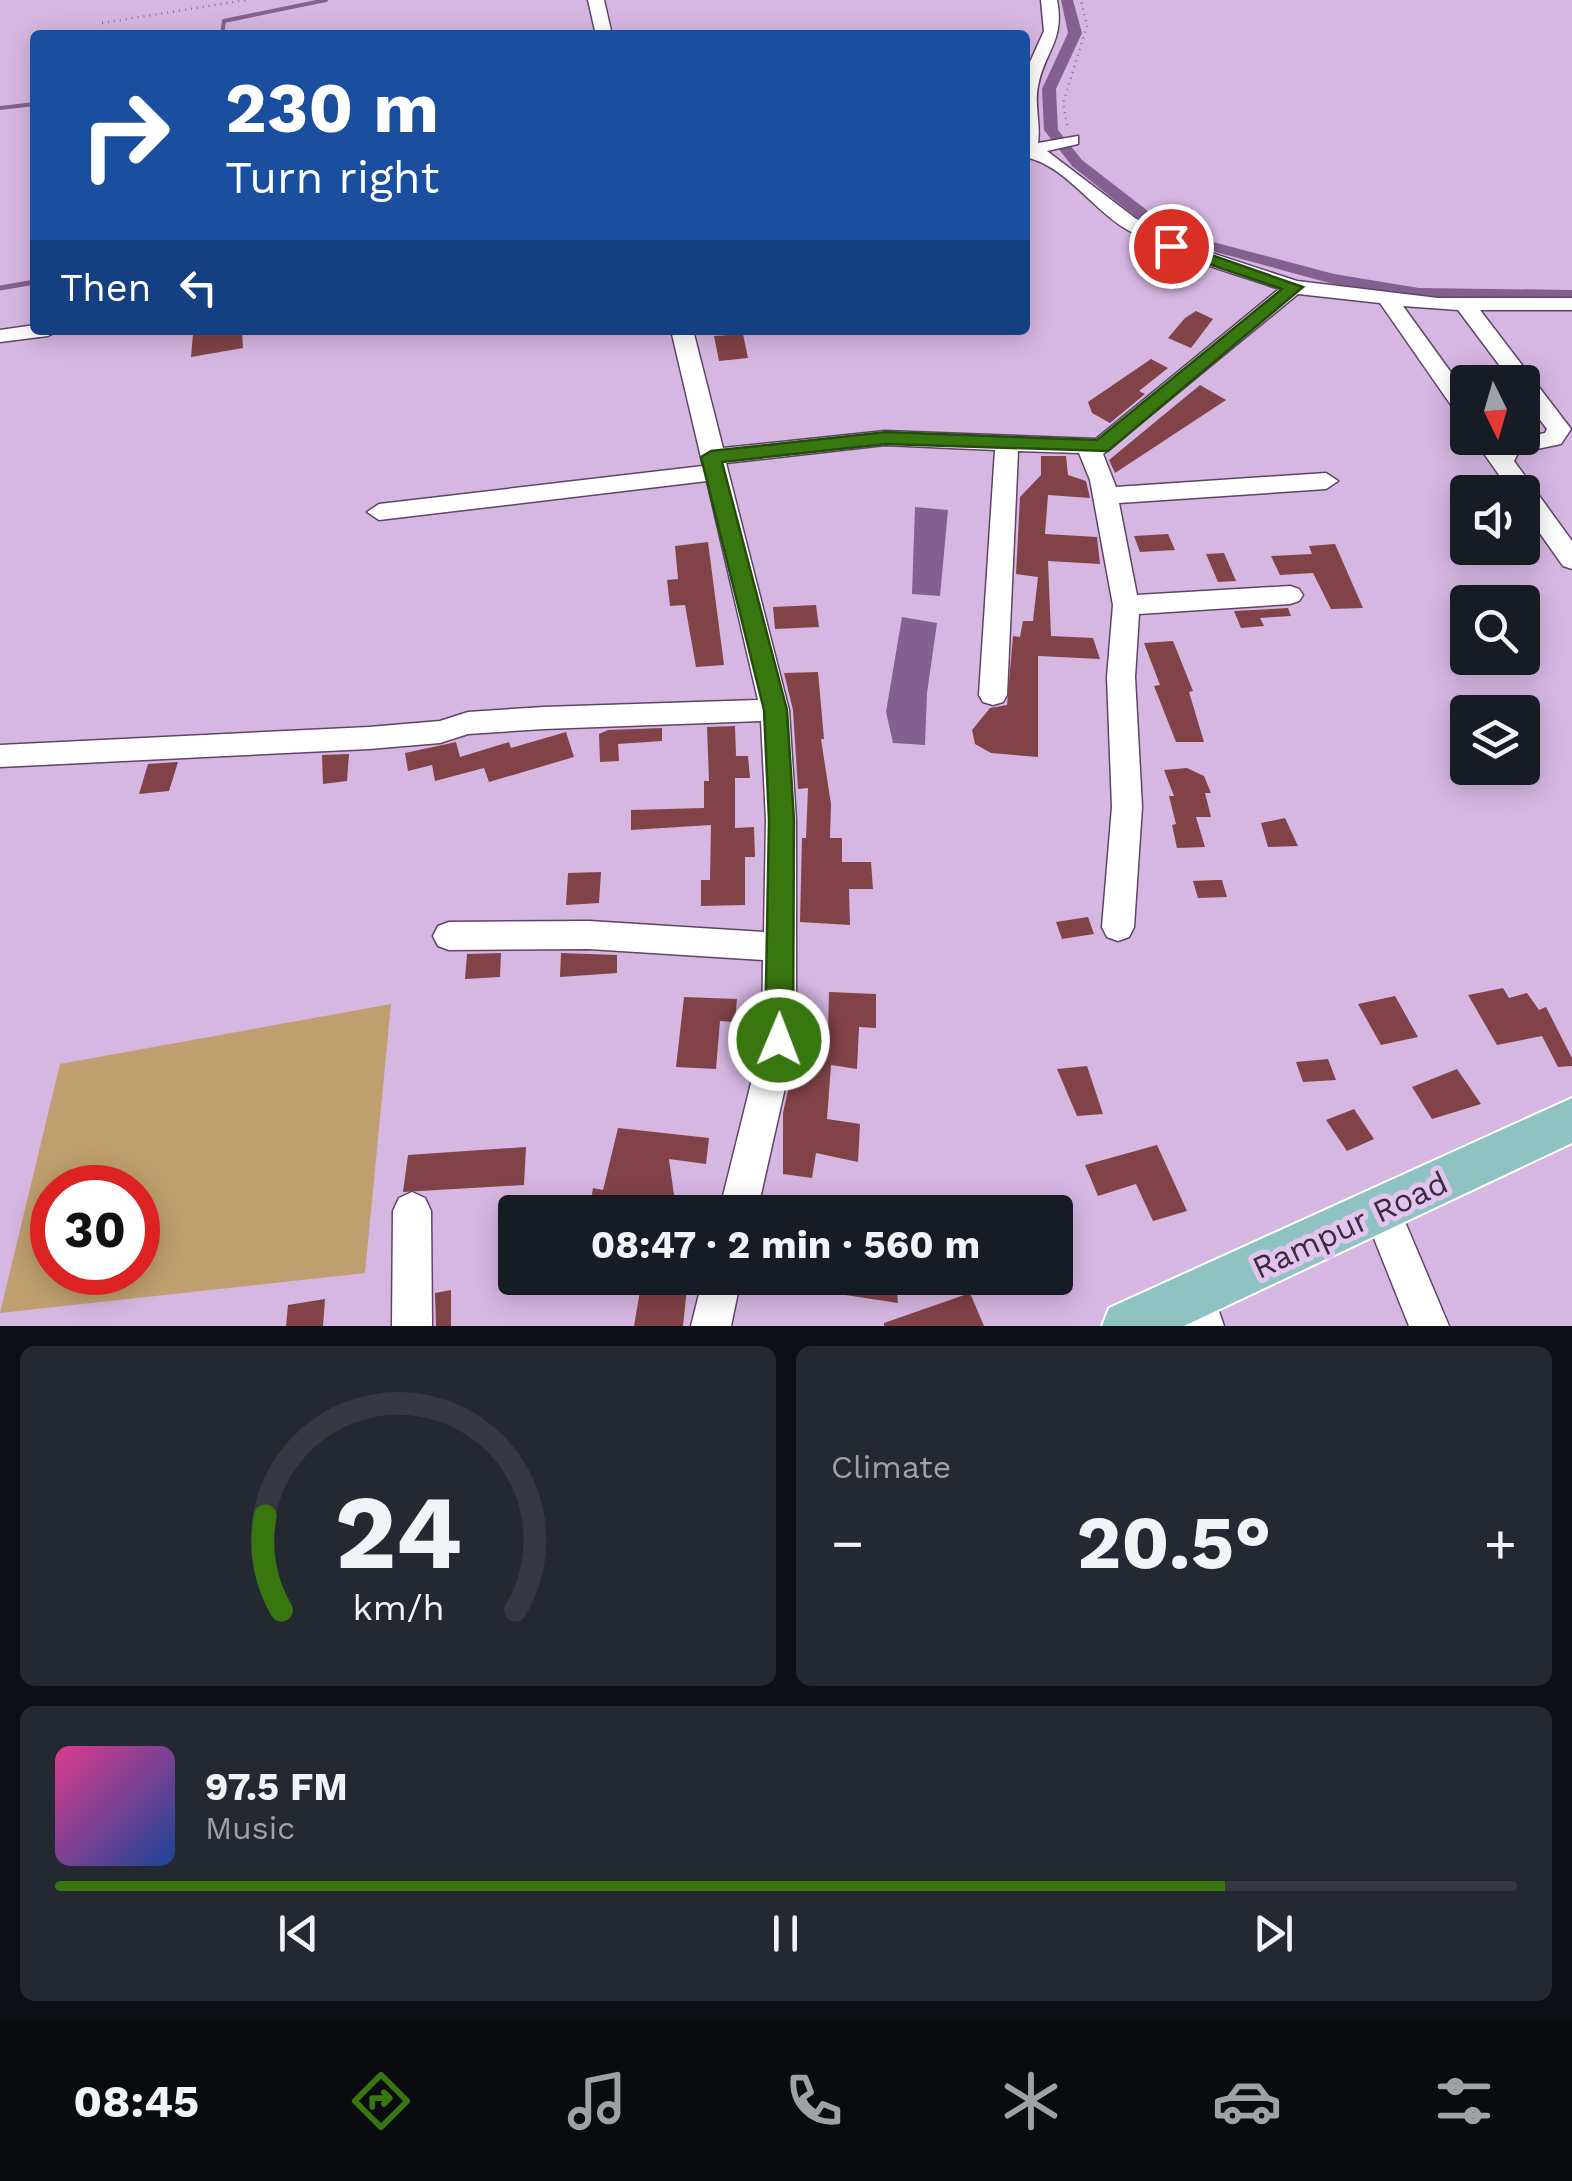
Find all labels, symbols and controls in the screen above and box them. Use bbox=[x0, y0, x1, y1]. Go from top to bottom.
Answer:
text: 230 m bbox=[225, 67, 439, 149]
icon: right bbox=[60, 70, 190, 200]
text: Turn right bbox=[225, 151, 439, 204]
pin bbox=[1129, 204, 1214, 289]
icon: arrive bbox=[1144, 219, 1199, 274]
icon: left bbox=[171, 260, 226, 315]
text: Then bbox=[60, 266, 151, 310]
north arrow bbox=[1450, 365, 1540, 455]
map controls bbox=[1450, 365, 1540, 785]
button: sound bbox=[1450, 475, 1540, 565]
button: search bbox=[1450, 585, 1540, 675]
button: layers bbox=[1450, 695, 1540, 785]
position arrow bbox=[727, 988, 831, 1092]
street label: Rampur Road bbox=[1246, 1163, 1454, 1287]
speed limit sign: 30 bbox=[30, 1165, 160, 1295]
text: 08:47 · 2 min · 560 m bbox=[591, 1223, 980, 1267]
text: Climate bbox=[831, 1448, 951, 1486]
text: 24 bbox=[334, 1471, 462, 1593]
text: 20.5° bbox=[1077, 1498, 1271, 1586]
text: − bbox=[831, 1511, 864, 1575]
text: + bbox=[1484, 1511, 1517, 1575]
text: km/h bbox=[352, 1587, 444, 1629]
text: 97.5 FM bbox=[205, 1765, 348, 1809]
text: Music bbox=[205, 1809, 295, 1847]
icon: previous bbox=[271, 1906, 326, 1961]
icon: pause bbox=[758, 1906, 813, 1961]
icon: next bbox=[1246, 1906, 1301, 1961]
icon: directions bbox=[346, 2066, 416, 2136]
icon: music bbox=[562, 2066, 632, 2136]
icon: phone bbox=[779, 2066, 849, 2136]
icon: climate bbox=[996, 2066, 1066, 2136]
icon: car bbox=[1212, 2066, 1282, 2136]
icon: filters bbox=[1429, 2066, 1499, 2136]
text: 08:45 bbox=[73, 2075, 199, 2128]

